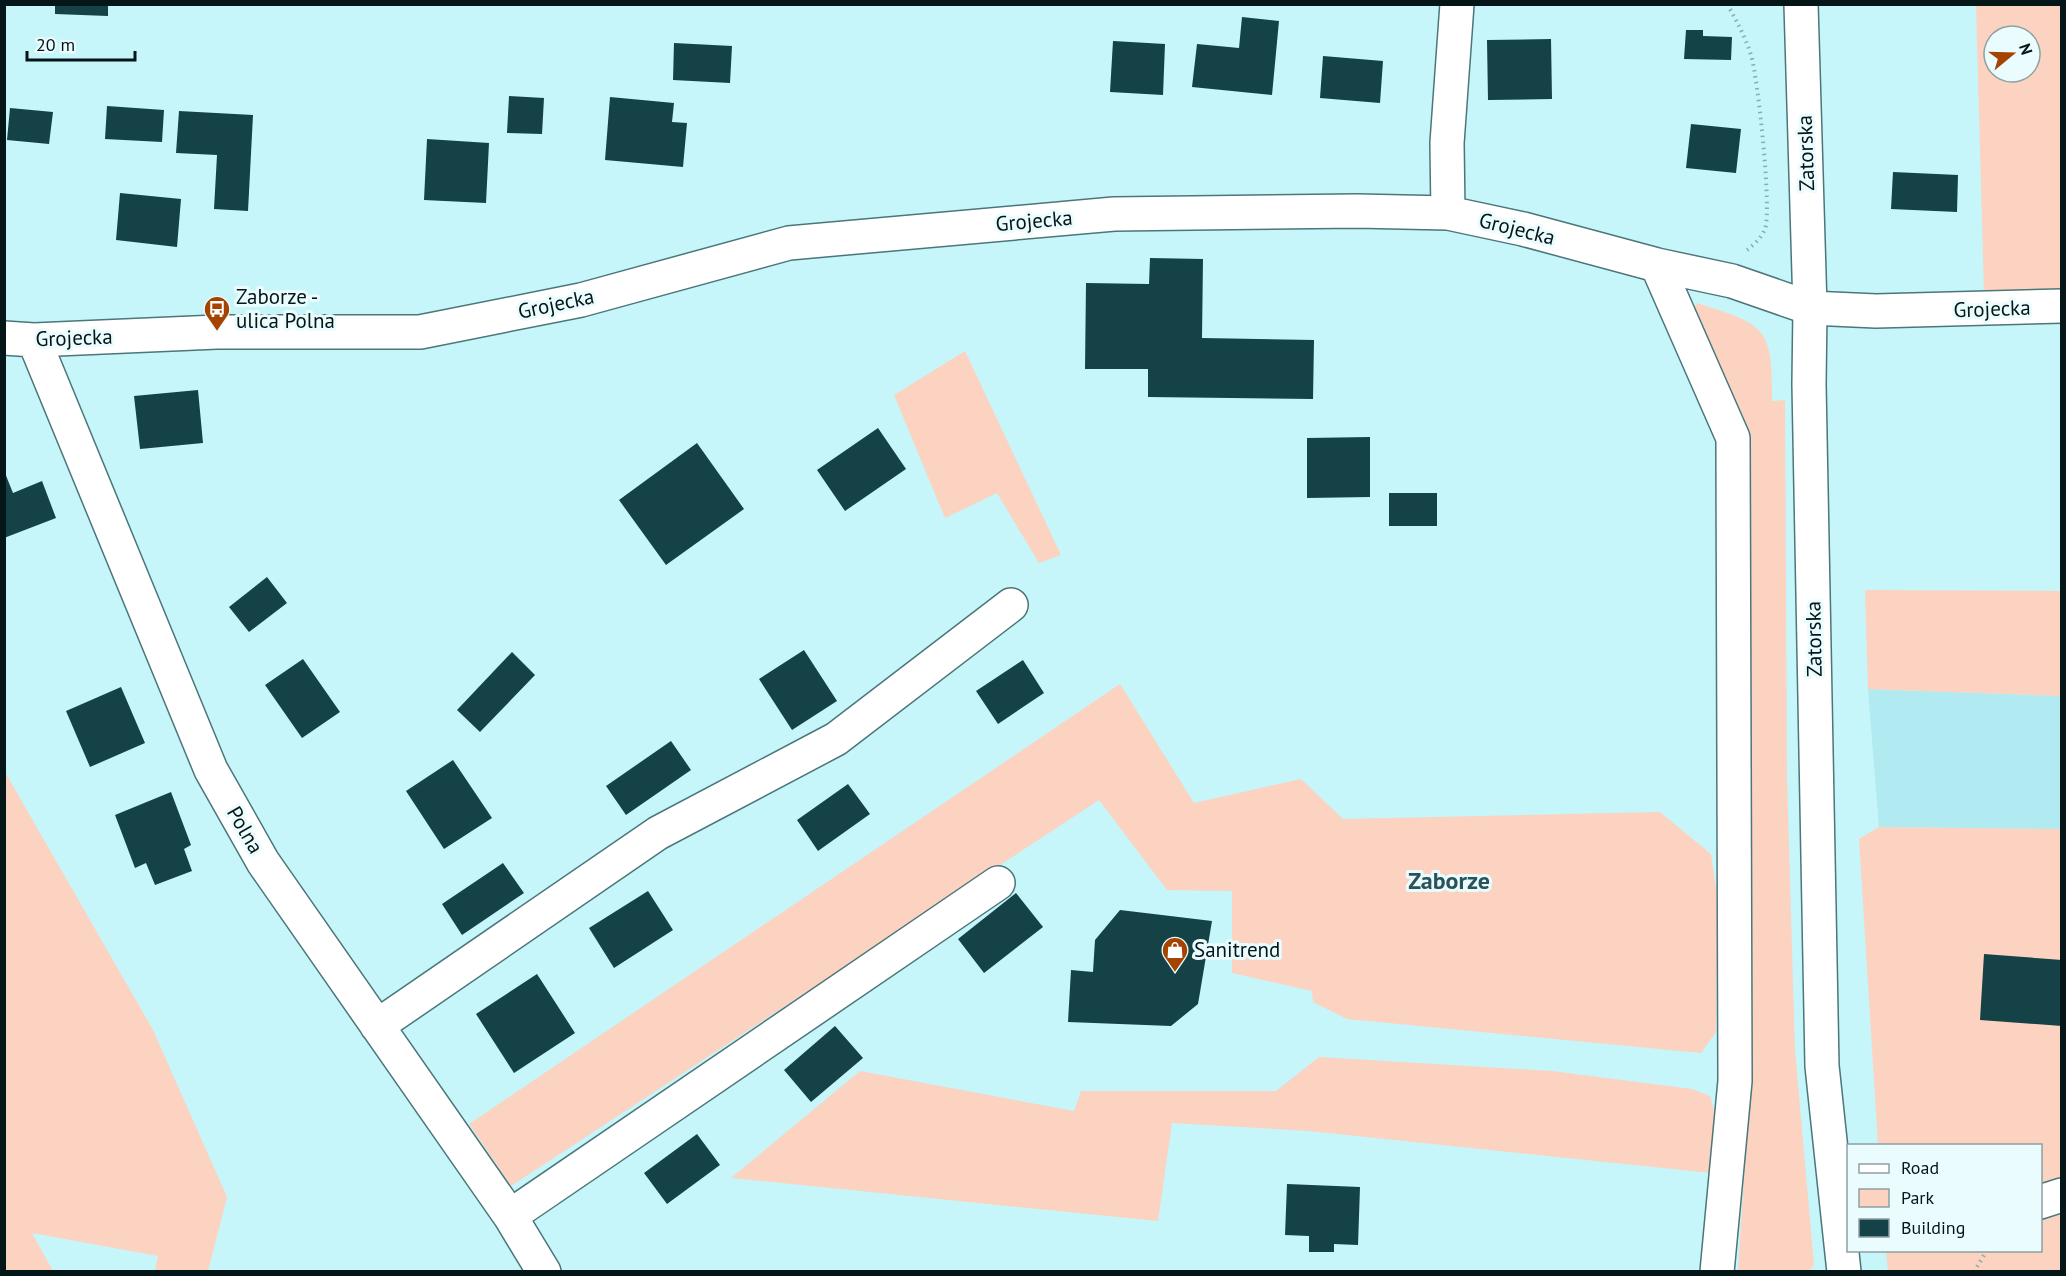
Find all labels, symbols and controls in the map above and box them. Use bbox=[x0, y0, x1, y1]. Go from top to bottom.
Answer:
scale bar bbox=[27, 24, 135, 62]
north arrow bbox=[1982, 24, 2042, 84]
text: 20 m bbox=[36, 33, 75, 56]
text: N bbox=[2015, 41, 2037, 57]
street label: Zatorska bbox=[1791, 115, 1820, 191]
street label: Grojecka bbox=[994, 204, 1074, 237]
street label: Grojecka bbox=[1476, 206, 1558, 251]
street label: Grojecka bbox=[515, 282, 596, 325]
place label: Zaborze - ulica Polna bbox=[236, 283, 335, 334]
bus stop icon: Zaborze - ulica Polna bbox=[202, 294, 232, 332]
street label: Grojecka bbox=[1953, 294, 2031, 323]
street label: Grojecka bbox=[35, 323, 113, 352]
street label: Zatorska bbox=[1799, 601, 1828, 677]
street label: Polna bbox=[221, 801, 270, 858]
district label: Zaborze bbox=[1408, 865, 1490, 896]
shop icon: Sanitrend bbox=[1160, 935, 1190, 973]
place label: Sanitrend bbox=[1194, 936, 1280, 963]
legend bbox=[1847, 1144, 2042, 1252]
text: Road bbox=[1901, 1156, 1939, 1179]
text: Park bbox=[1901, 1186, 1934, 1209]
text: Building bbox=[1901, 1216, 1965, 1239]

